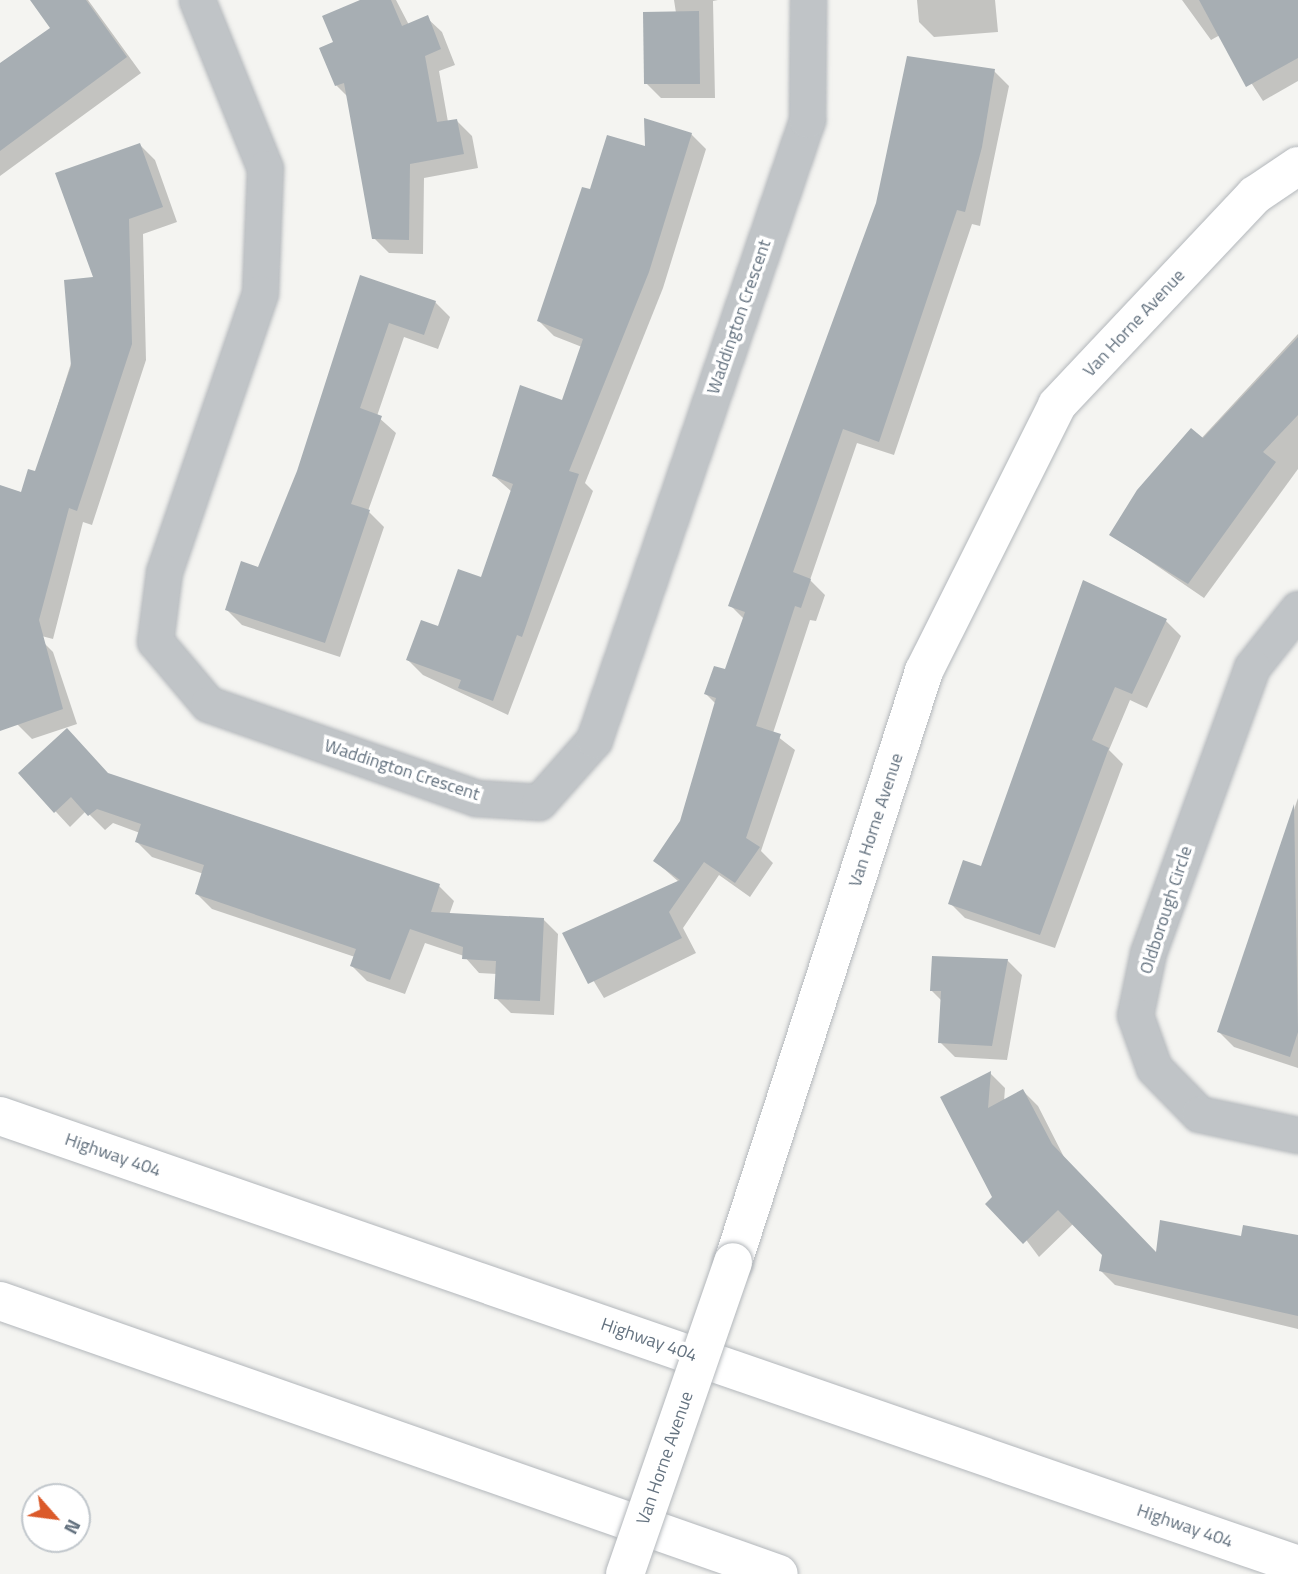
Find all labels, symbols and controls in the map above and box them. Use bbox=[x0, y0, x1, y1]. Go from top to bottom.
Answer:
street label: Waddington Crescent bbox=[702, 237, 776, 397]
street label: Van Horne Avenue bbox=[1079, 265, 1189, 381]
street label: Waddington Crescent bbox=[322, 735, 482, 805]
street label: Van Horne Avenue bbox=[844, 750, 908, 890]
street label: Oldborough Circle bbox=[1135, 843, 1197, 977]
street label: Highway 404 bbox=[62, 1128, 164, 1182]
street label: Highway 404 bbox=[598, 1313, 700, 1367]
street label: Van Horne Avenue bbox=[632, 1389, 698, 1527]
north arrow bbox=[21, 1483, 91, 1553]
street label: Highway 404 bbox=[1134, 1499, 1236, 1553]
text: N bbox=[57, 1515, 89, 1540]

